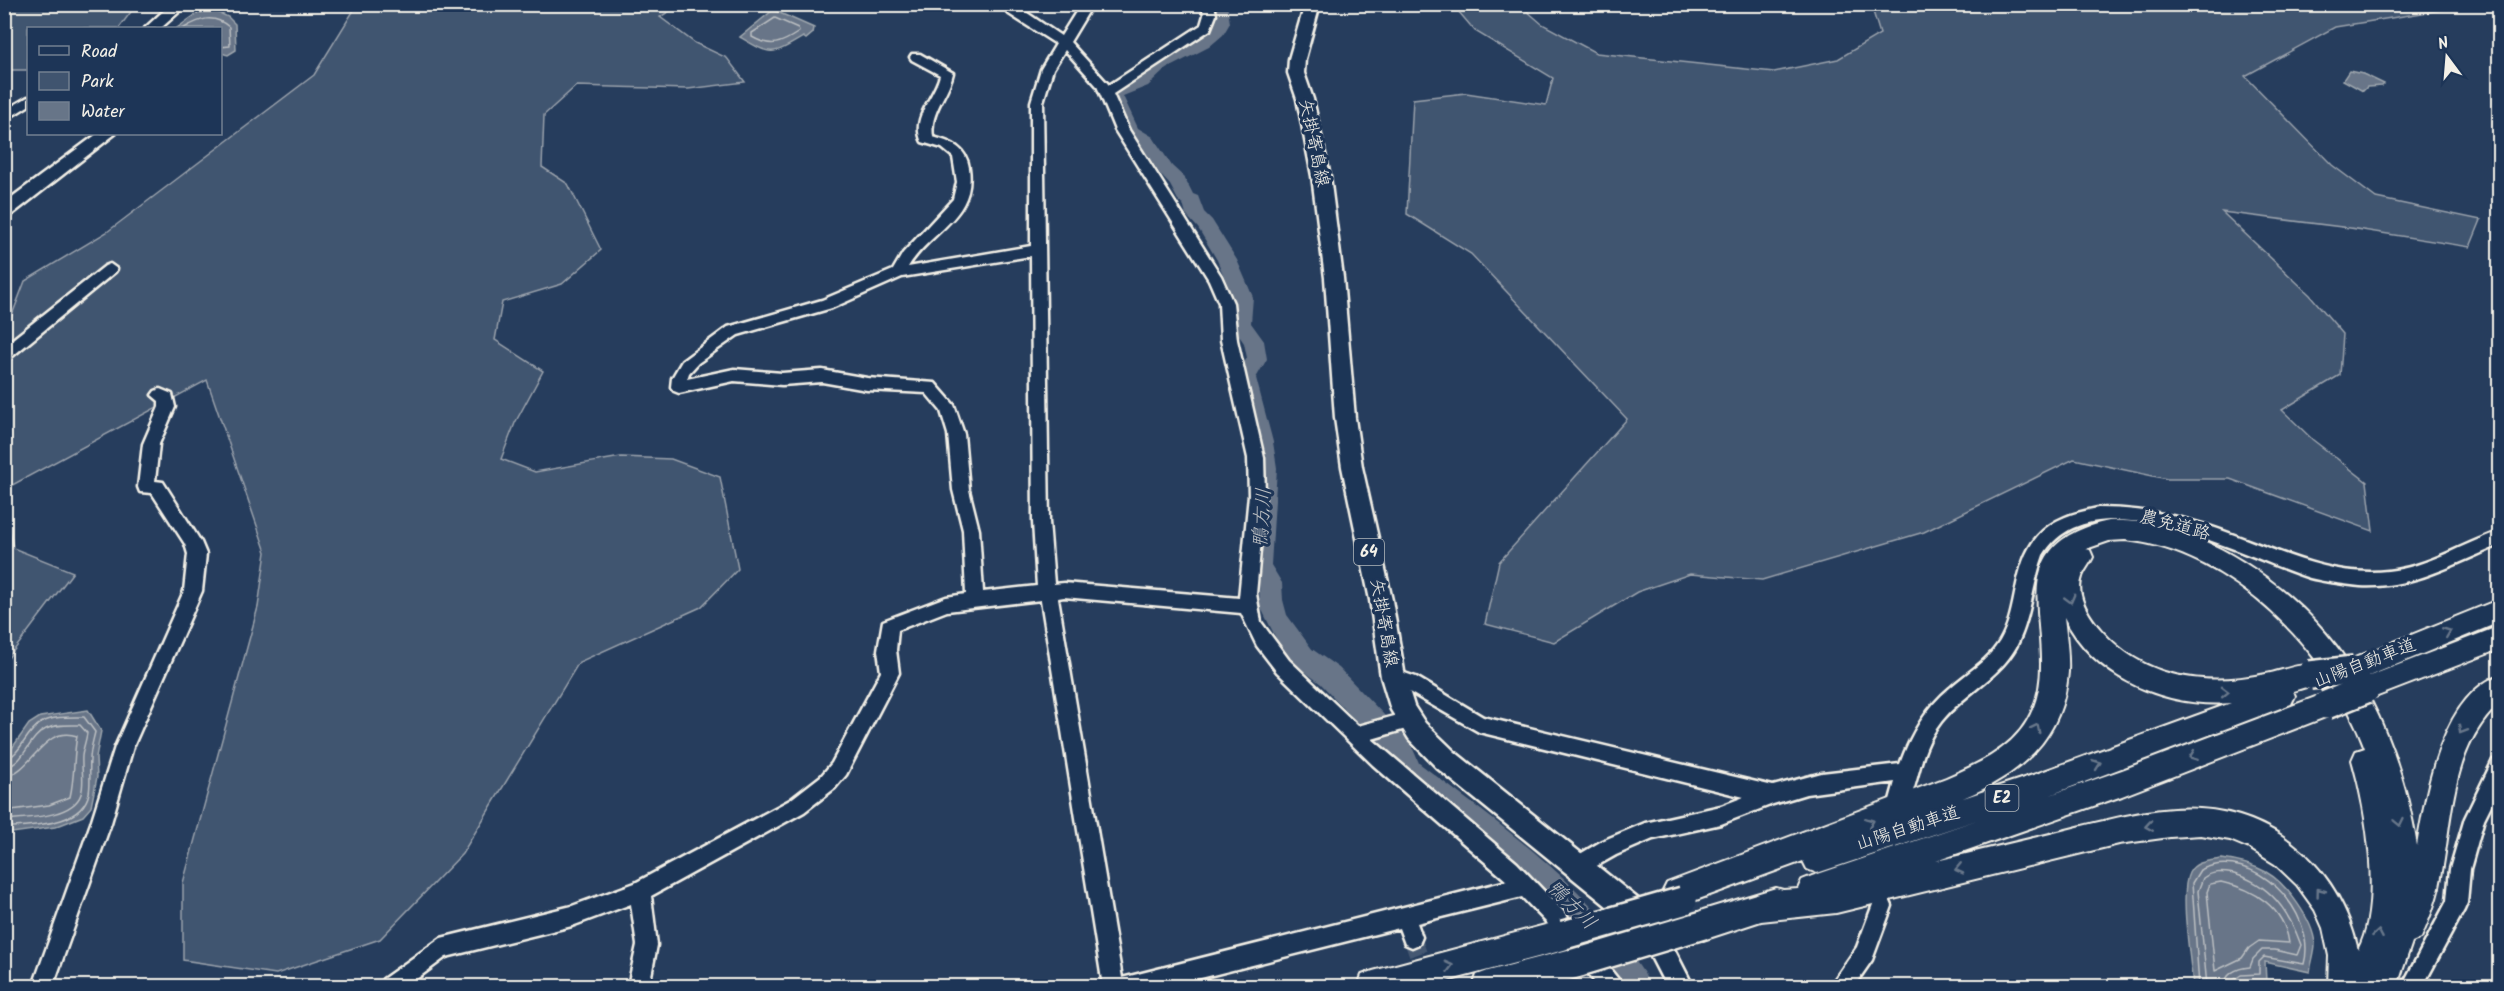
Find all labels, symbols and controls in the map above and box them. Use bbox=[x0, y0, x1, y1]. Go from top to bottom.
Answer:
legend bbox=[27, 27, 222, 135]
north arrow bbox=[2417, 27, 2477, 87]
text: N bbox=[2435, 31, 2452, 57]
text: Road bbox=[81, 38, 118, 67]
text: Park bbox=[81, 68, 114, 97]
street label: 矢掛寄島線 bbox=[1289, 96, 1337, 190]
text: Water bbox=[81, 98, 126, 127]
water label: 鴨方川 bbox=[1245, 487, 1281, 549]
street label: 農免道路 bbox=[2136, 503, 2214, 549]
road number: 64 bbox=[1354, 539, 1384, 565]
street label: 矢掛寄島線 bbox=[1361, 576, 1405, 670]
one-way arrow bbox=[2063, 594, 2076, 604]
one-way arrow bbox=[2441, 627, 2452, 639]
street label: 山陽自動車道 bbox=[2309, 631, 2421, 697]
one-way arrow bbox=[2221, 686, 2230, 698]
one-way arrow bbox=[2029, 723, 2041, 734]
one-way arrow bbox=[2457, 724, 2469, 734]
one-way arrow bbox=[2188, 748, 2198, 761]
one-way arrow bbox=[2092, 759, 2102, 772]
road number: E2 bbox=[1986, 785, 2018, 811]
street label: 山陽自動車道 bbox=[1852, 799, 1964, 859]
one-way arrow bbox=[1864, 817, 1875, 829]
one-way arrow bbox=[2392, 817, 2405, 827]
one-way arrow bbox=[2144, 820, 2153, 832]
one-way arrow bbox=[1954, 862, 1964, 875]
water label: 鴨方川 bbox=[1538, 873, 1604, 939]
one-way arrow bbox=[2316, 888, 2327, 899]
one-way arrow bbox=[2371, 929, 2384, 939]
one-way arrow bbox=[1444, 960, 1454, 973]

